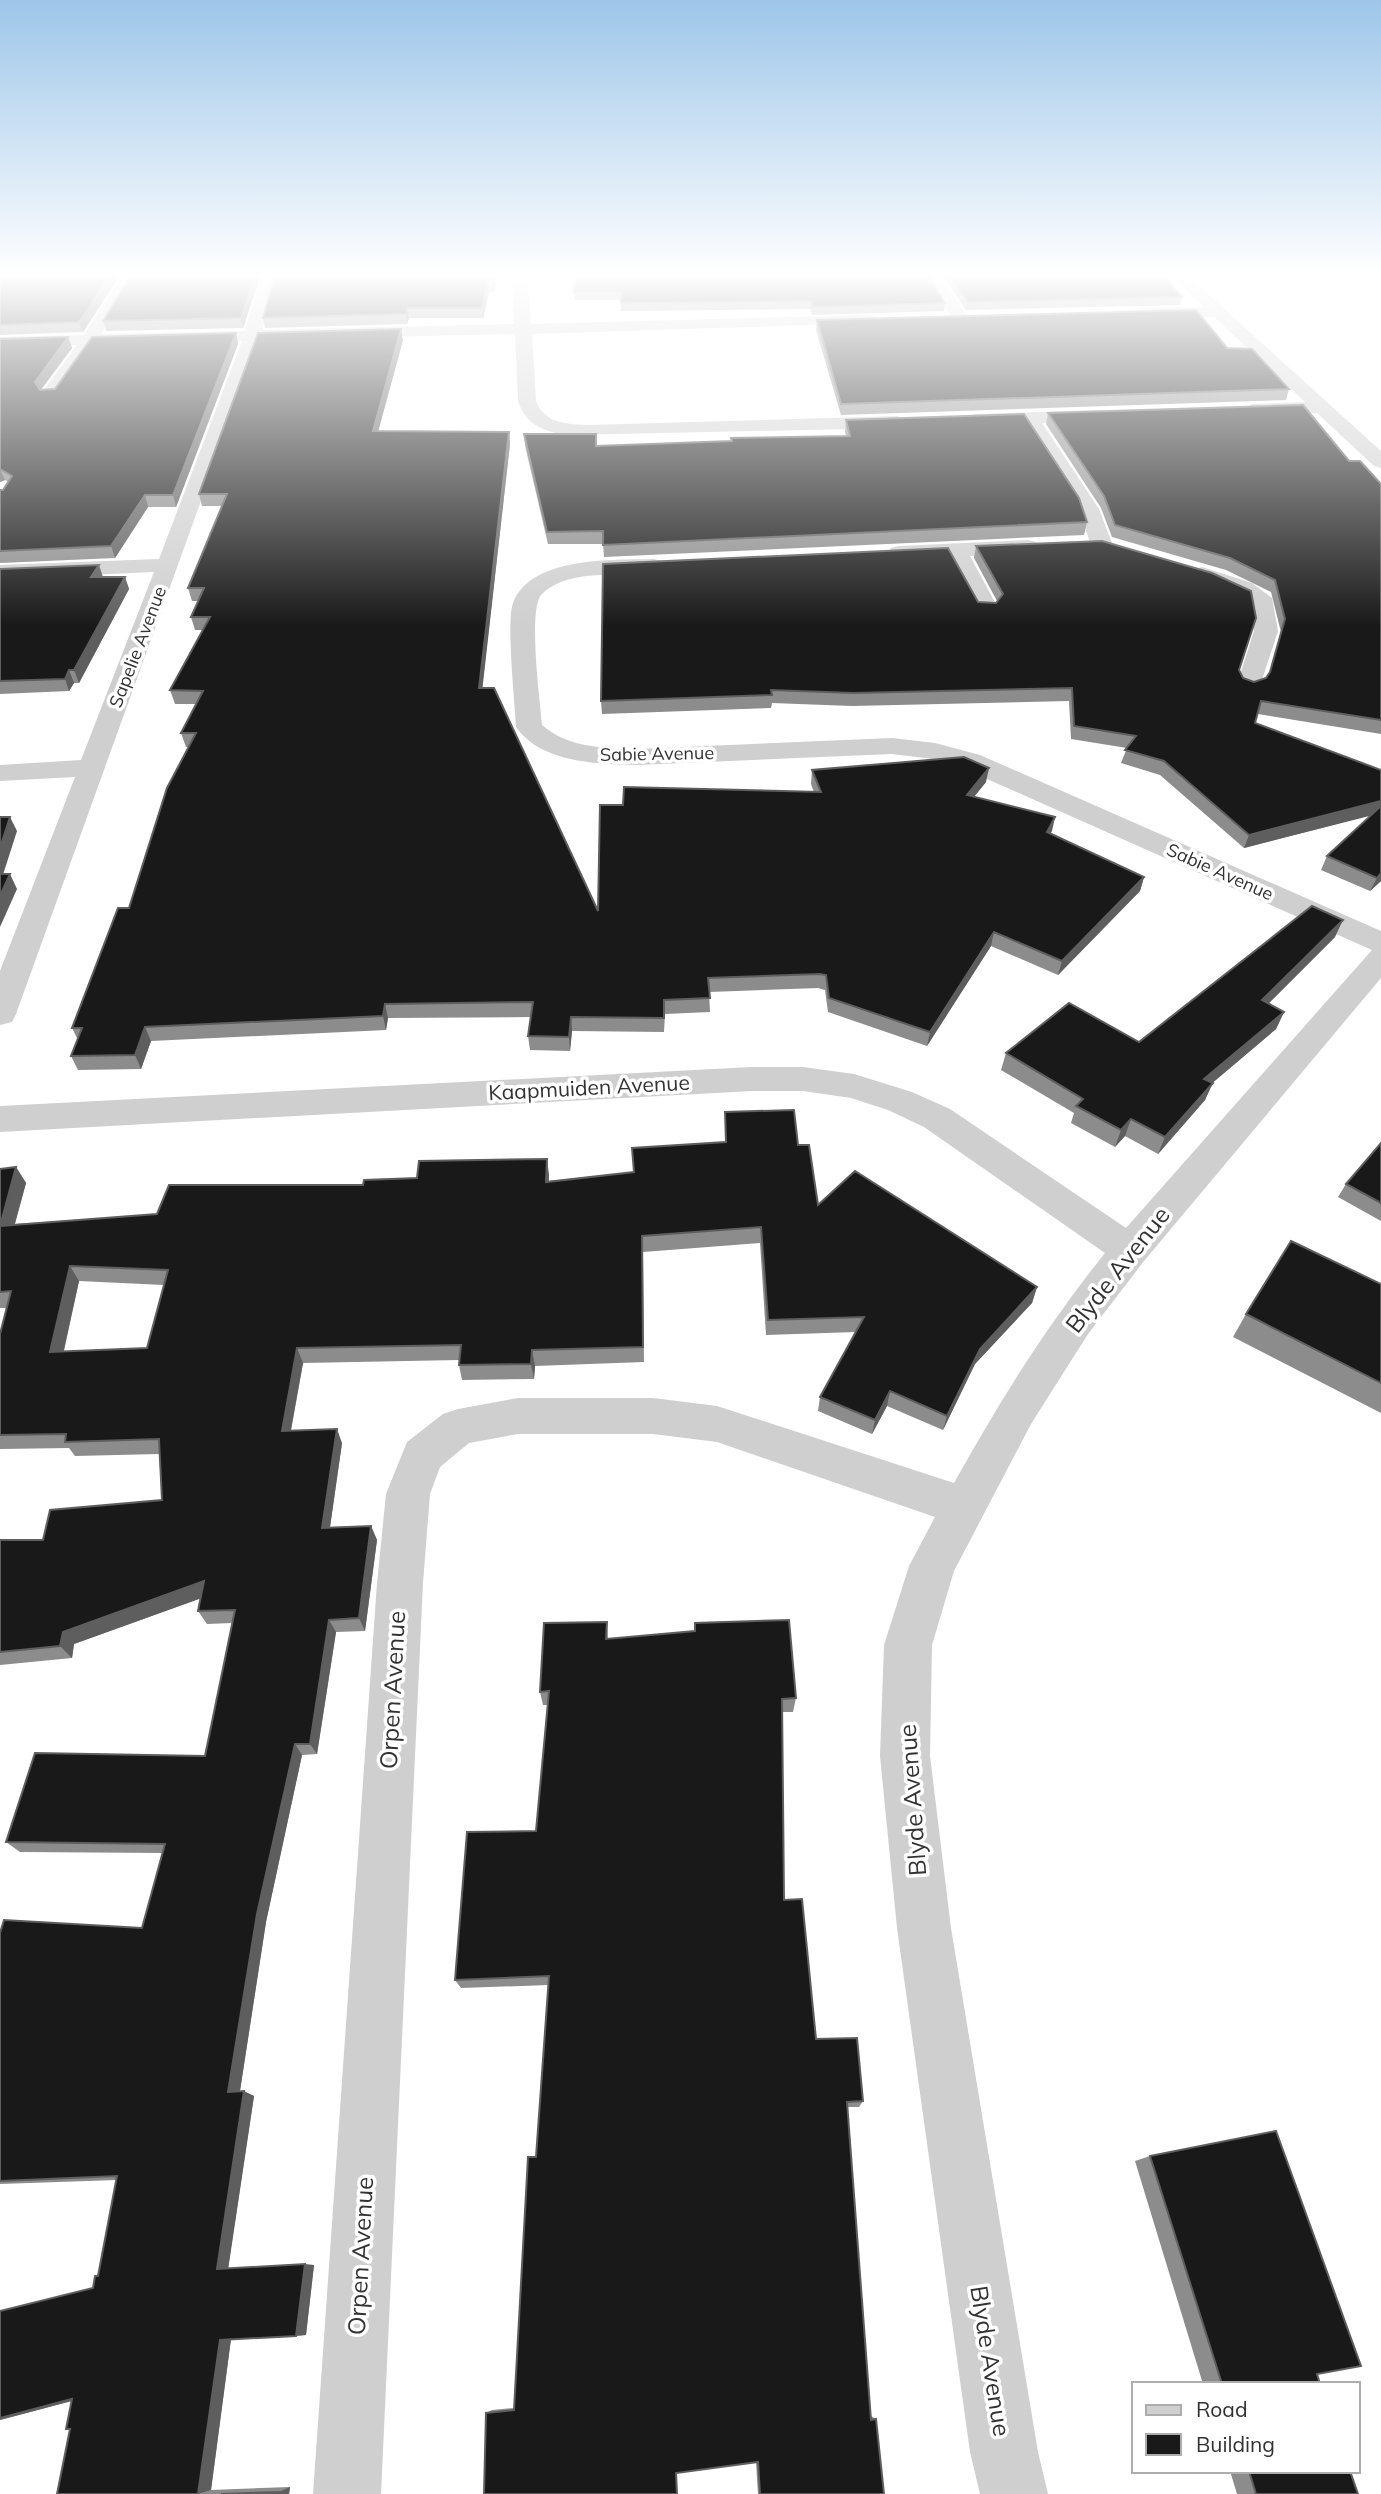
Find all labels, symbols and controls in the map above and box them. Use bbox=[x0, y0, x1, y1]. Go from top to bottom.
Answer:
street label: Sapelie Avenue bbox=[104, 583, 171, 711]
street label: Sabie Avenue bbox=[600, 741, 714, 766]
street label: Sabie Avenue bbox=[1163, 838, 1277, 905]
street label: Kaapmuiden Avenue bbox=[488, 1069, 690, 1105]
street label: Blyde Avenue bbox=[1059, 1200, 1176, 1338]
street label: Orpen Avenue bbox=[373, 1610, 411, 1770]
street label: Blyde Avenue bbox=[892, 1723, 932, 1877]
street label: Orpen Avenue bbox=[341, 2176, 379, 2336]
street label: Blyde Avenue bbox=[964, 2283, 1018, 2438]
legend bbox=[1132, 2382, 1360, 2473]
text: Road bbox=[1196, 2396, 1247, 2422]
text: Building bbox=[1196, 2431, 1275, 2457]

